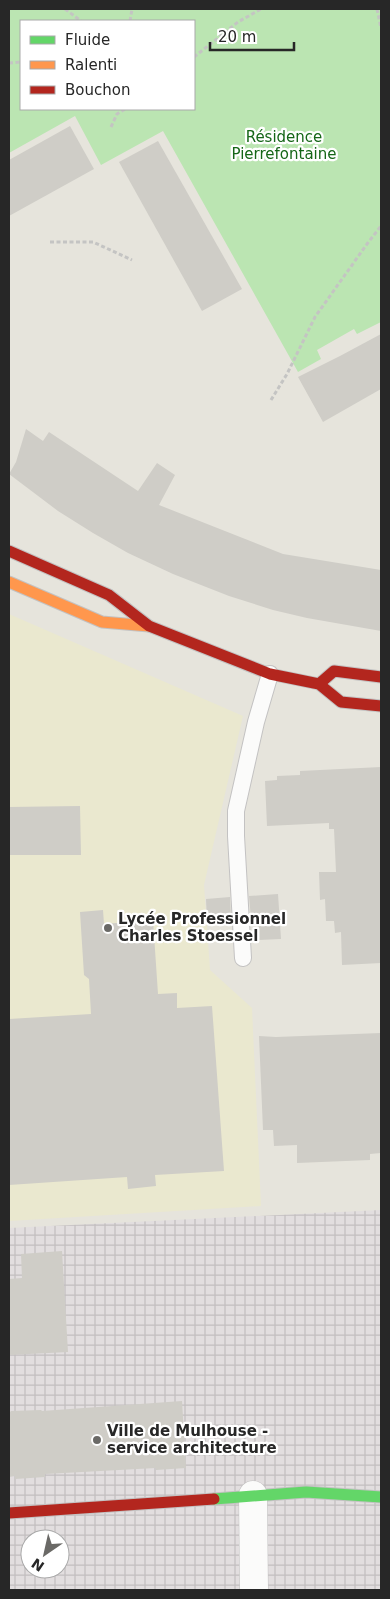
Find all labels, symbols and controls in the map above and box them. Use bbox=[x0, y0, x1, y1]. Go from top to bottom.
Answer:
legend bbox=[20, 20, 195, 110]
scale bar bbox=[210, 20, 294, 52]
text: 20 m bbox=[218, 28, 256, 46]
text: Fluide bbox=[65, 31, 110, 49]
text: Ralenti bbox=[65, 56, 117, 74]
text: Bouchon bbox=[65, 81, 130, 99]
park label: Résidence Pierrefontaine bbox=[231, 128, 337, 163]
place label: Lycée Professionnel Charles Stoessel bbox=[118, 910, 286, 945]
marker: Lycée Professionnel Charles Stoessel bbox=[102, 922, 114, 934]
place label: Ville de Mulhouse - service architecture bbox=[107, 1422, 277, 1457]
marker: Ville de Mulhouse - service architecture bbox=[91, 1434, 103, 1446]
north arrow bbox=[20, 1529, 70, 1579]
text: N bbox=[28, 1555, 47, 1575]

